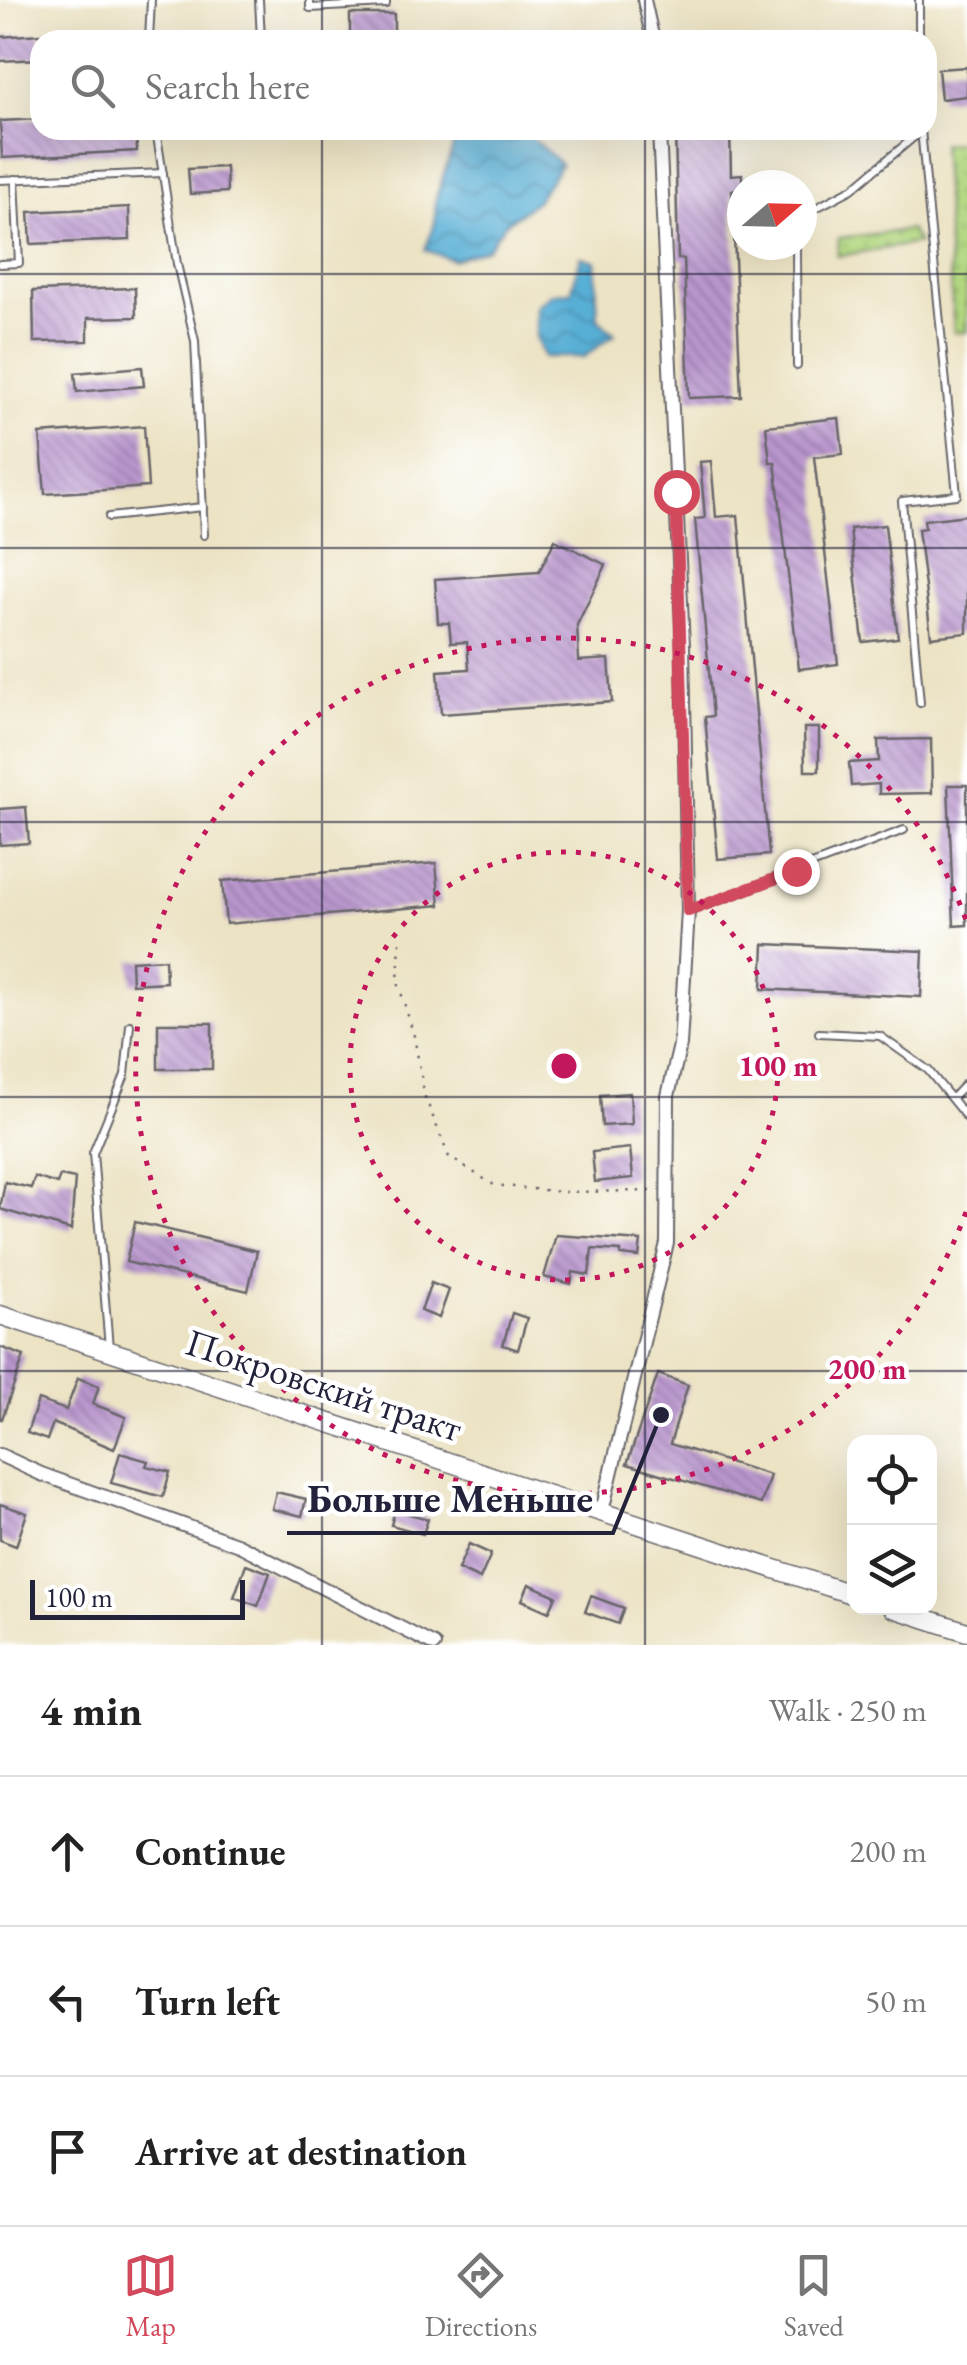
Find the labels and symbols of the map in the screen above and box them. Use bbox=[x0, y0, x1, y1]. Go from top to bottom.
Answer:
north arrow bbox=[727, 170, 817, 260]
route start bbox=[654, 470, 700, 516]
route end bbox=[774, 849, 820, 895]
text: 100 m bbox=[739, 1046, 817, 1085]
centre of rings bbox=[546, 1048, 582, 1084]
street label: Покровский тракт bbox=[180, 1317, 469, 1452]
text: 200 m bbox=[828, 1349, 906, 1388]
callout: Больше Меньше bbox=[287, 1463, 613, 1533]
text: Больше Меньше bbox=[307, 1472, 593, 1524]
scale bar bbox=[30, 1575, 245, 1620]

